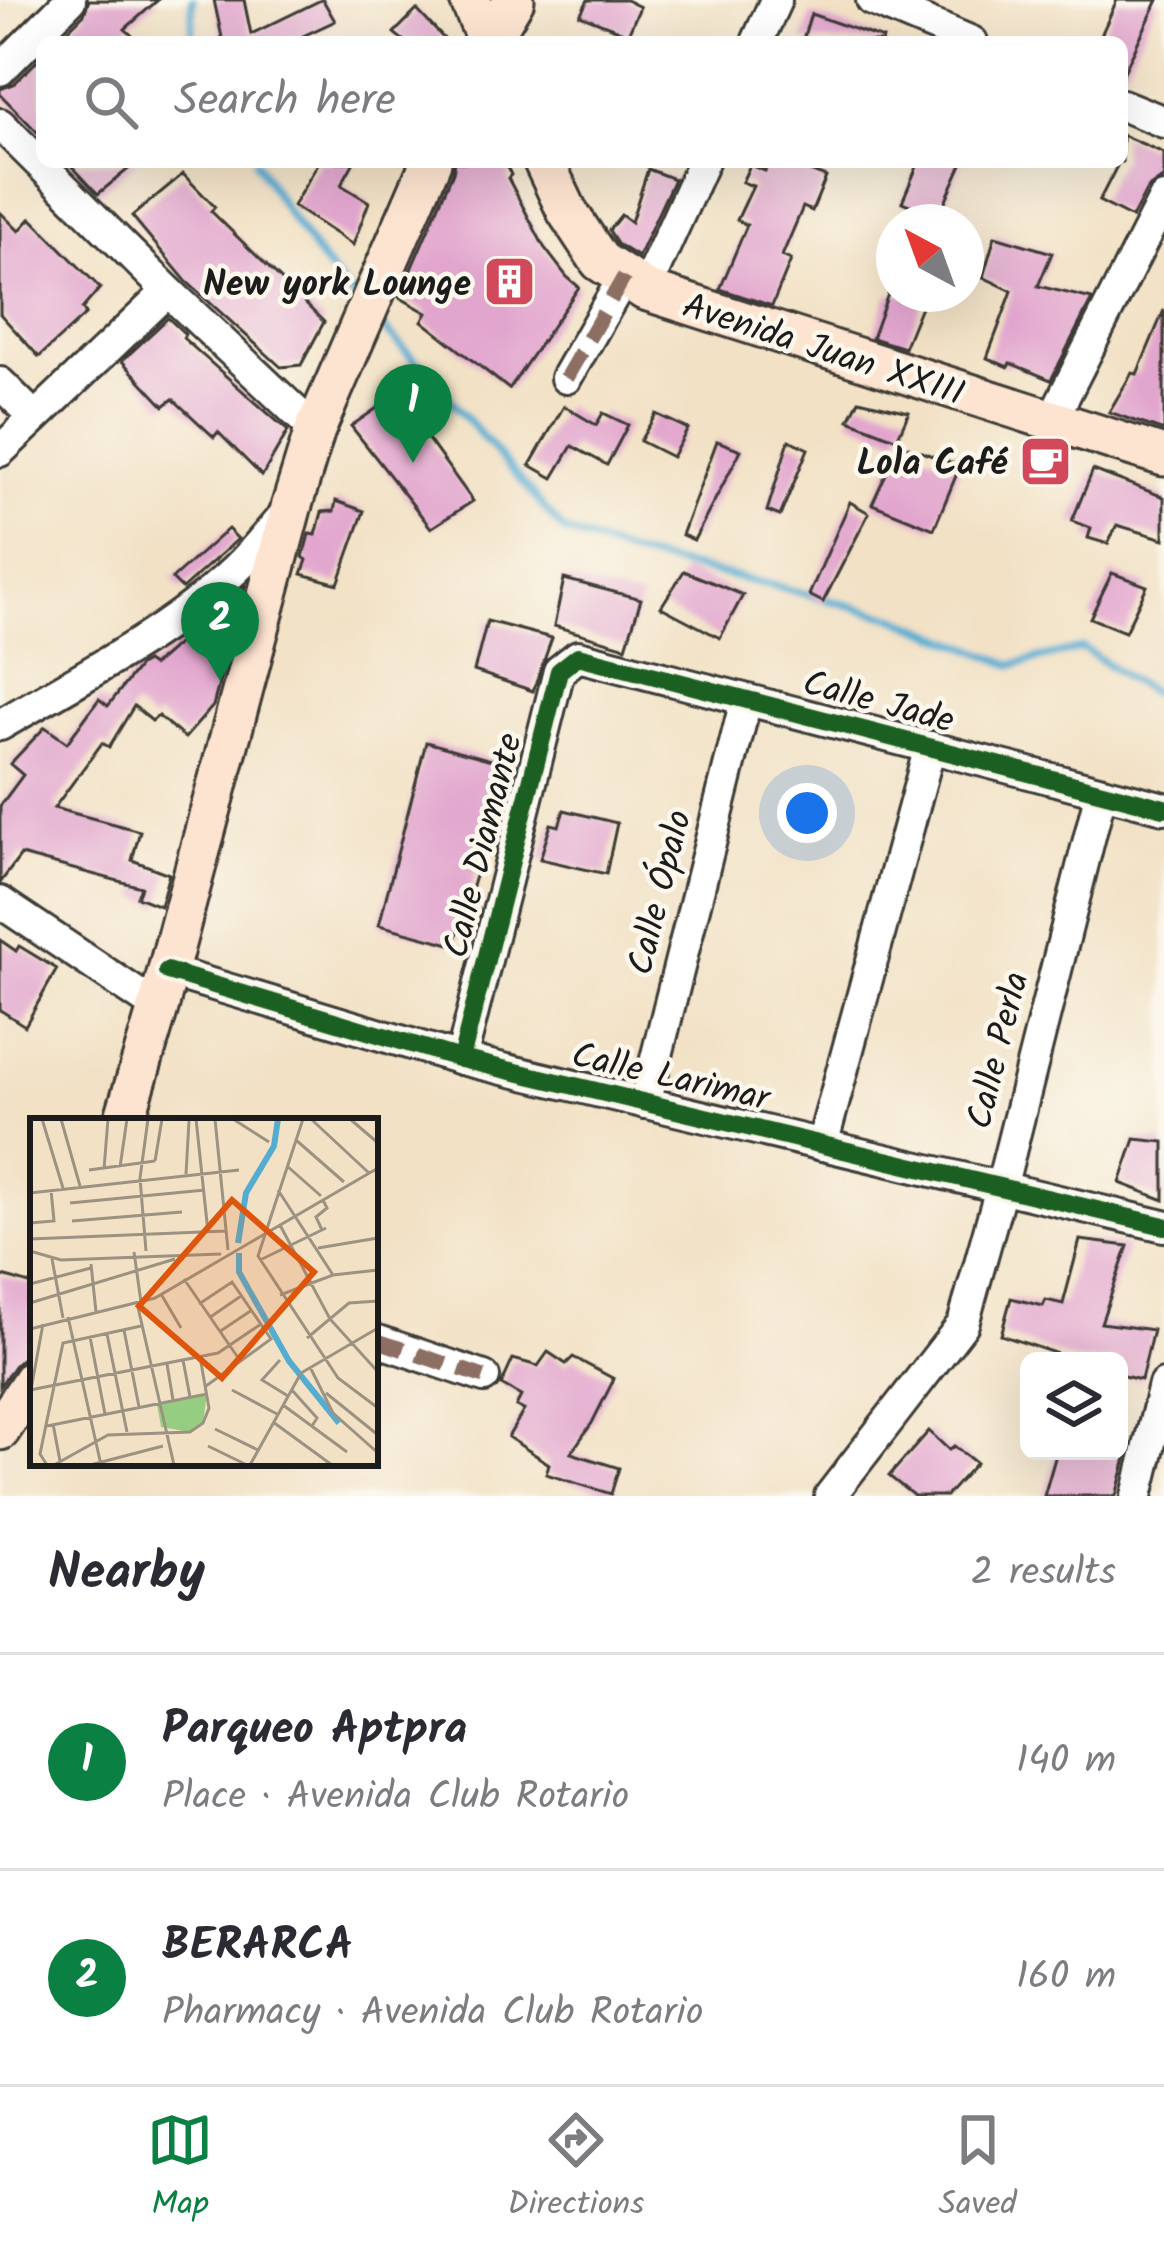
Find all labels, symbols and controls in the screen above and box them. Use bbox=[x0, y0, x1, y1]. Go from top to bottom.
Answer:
search box bbox=[36, 36, 1128, 168]
text: Search here bbox=[174, 66, 396, 138]
icon: search bbox=[78, 69, 144, 135]
north arrow bbox=[876, 204, 984, 312]
building icon: New york Lounge bbox=[482, 254, 538, 310]
place label: New york Lounge bbox=[203, 257, 471, 314]
street label: Avenida Juan XXIII bbox=[675, 279, 971, 424]
pin: 1 bbox=[374, 364, 452, 463]
cafe icon: Lola Café bbox=[1018, 433, 1074, 489]
place label: Lola Café bbox=[857, 436, 1009, 493]
pin: 2 bbox=[181, 582, 259, 681]
street label: Calle Jade bbox=[796, 656, 960, 751]
street label: Calle Diamante bbox=[429, 727, 540, 964]
your location bbox=[777, 783, 837, 843]
street label: Calle Ópalo bbox=[613, 804, 709, 981]
street label: Calle Perla bbox=[952, 966, 1046, 1135]
street label: Calle Larimar bbox=[566, 1028, 777, 1129]
inset map bbox=[30, 1118, 378, 1466]
map controls bbox=[1020, 1352, 1128, 1460]
button: layers bbox=[1020, 1352, 1128, 1460]
text: Nearby bbox=[48, 1534, 205, 1615]
text: 2 results bbox=[971, 1543, 1116, 1605]
text: Parqueo Aptpra bbox=[162, 1695, 467, 1767]
text: 1 bbox=[81, 1731, 93, 1793]
text: 140 m bbox=[1016, 1731, 1116, 1793]
text: Place · Avenida Club Rotario bbox=[162, 1767, 629, 1829]
text: BERARCA bbox=[162, 1911, 353, 1983]
text: 2 bbox=[76, 1947, 98, 2009]
text: 160 m bbox=[1016, 1947, 1116, 2009]
text: Pharmacy · Avenida Club Rotario bbox=[162, 1983, 703, 2045]
tab: Map bbox=[147, 2107, 213, 2232]
tab: Directions bbox=[507, 2107, 644, 2232]
tab: Saved bbox=[939, 2107, 1017, 2232]

